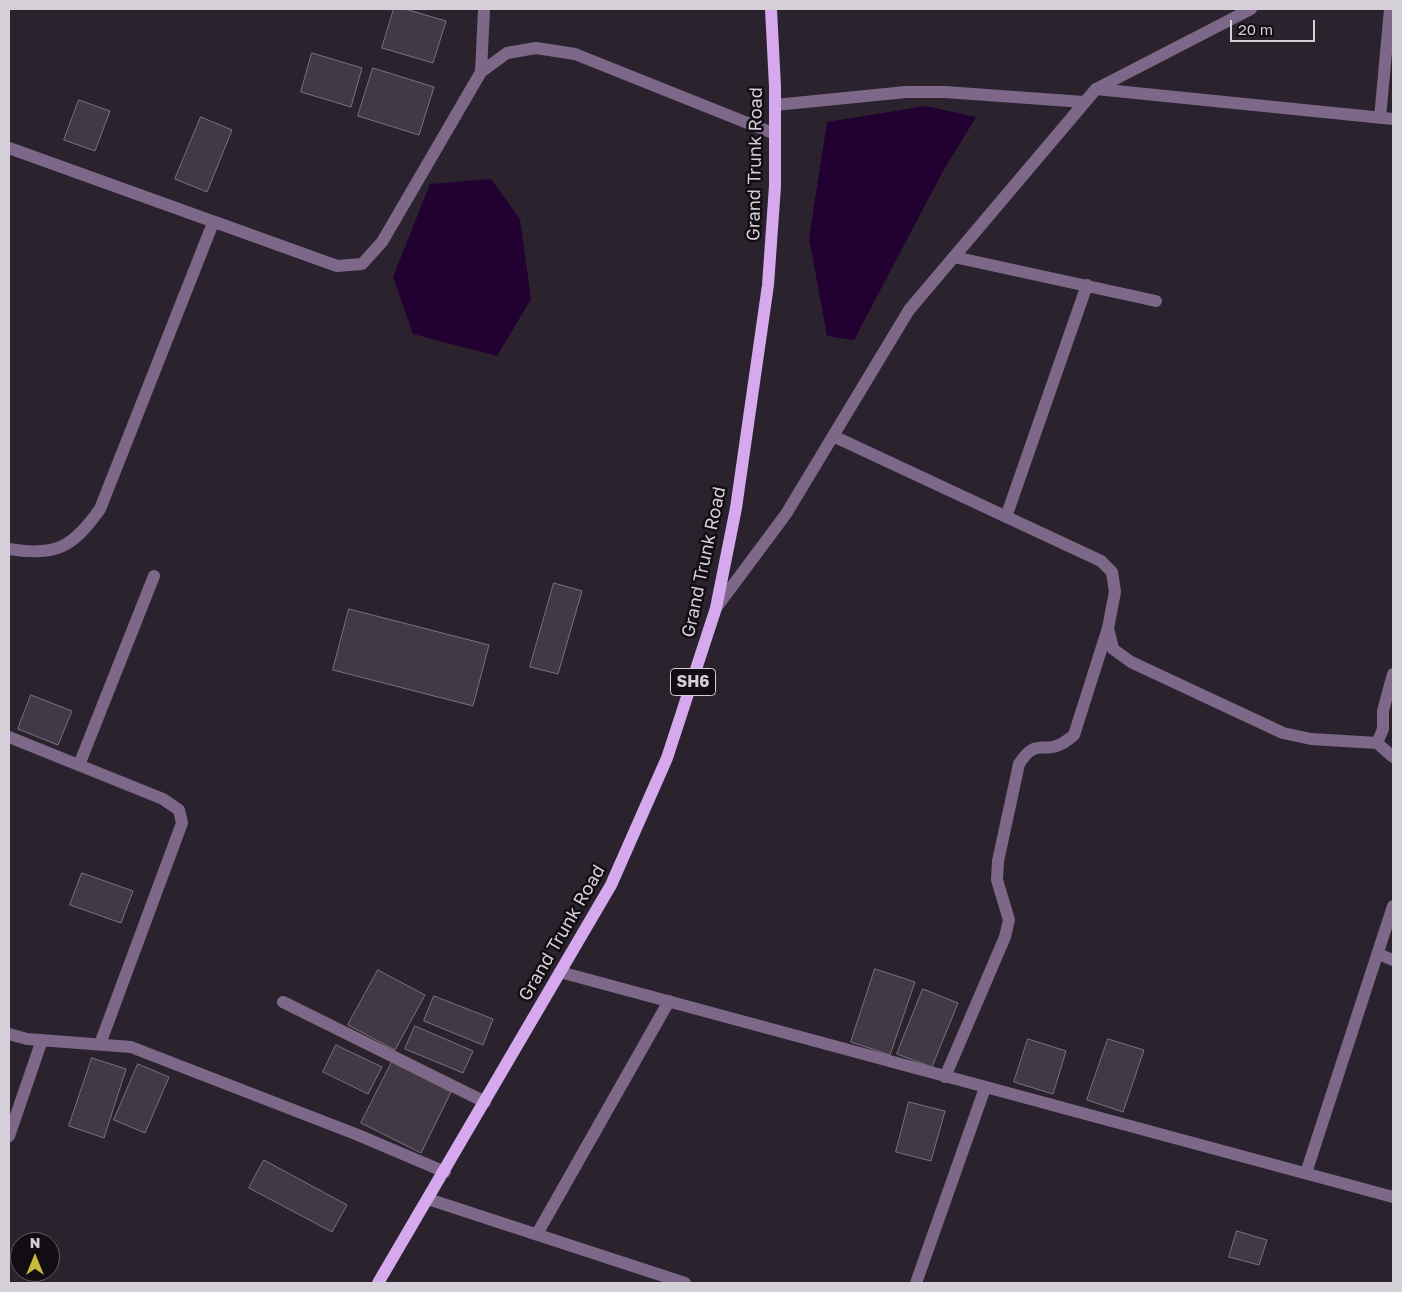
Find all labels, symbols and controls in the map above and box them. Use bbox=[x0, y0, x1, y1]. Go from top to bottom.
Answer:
scale bar bbox=[1232, 10, 1317, 42]
text: 20 m bbox=[1238, 20, 1273, 38]
street label: Grand Trunk Road bbox=[743, 87, 767, 241]
street label: Grand Trunk Road bbox=[677, 485, 731, 639]
road number: SH6 bbox=[670, 669, 716, 696]
street label: Grand Trunk Road bbox=[514, 861, 610, 1005]
north arrow bbox=[10, 1232, 60, 1282]
text: N bbox=[30, 1234, 40, 1251]

